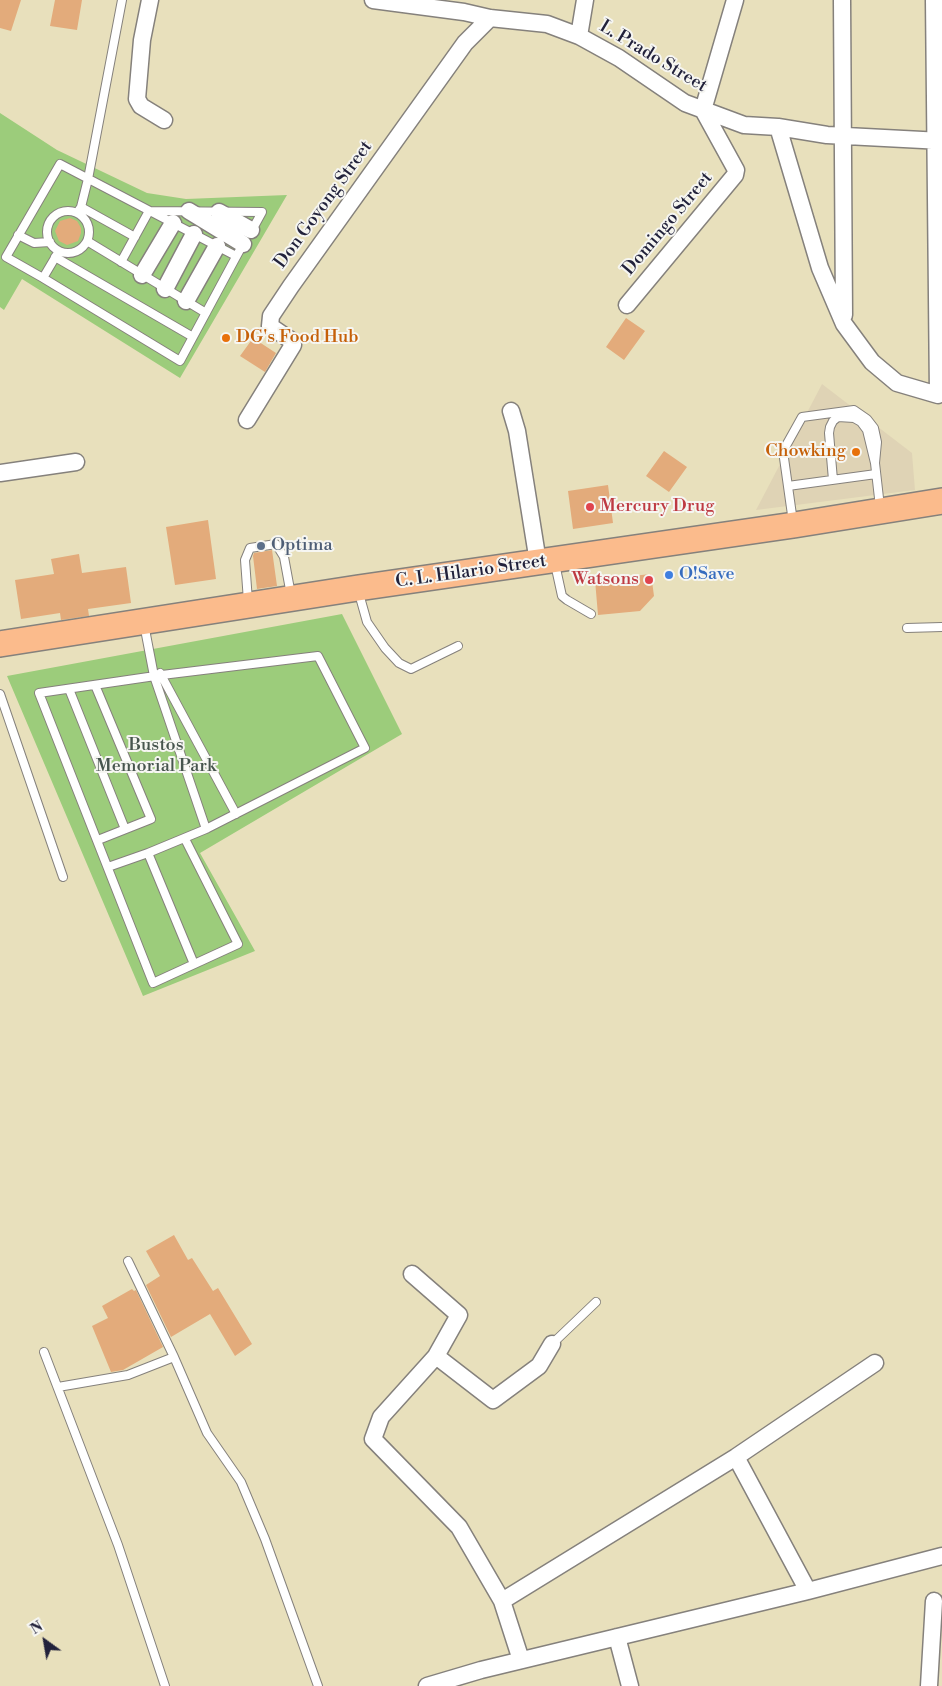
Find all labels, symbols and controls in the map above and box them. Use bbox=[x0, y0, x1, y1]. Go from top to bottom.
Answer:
street label: L. Prado Street bbox=[595, 16, 711, 98]
street label: Don Goyong Street bbox=[270, 137, 378, 273]
street label: Domingo Street bbox=[618, 168, 718, 280]
place label: DG's Food Hub bbox=[236, 327, 359, 349]
marker: DG's Food Hub bbox=[220, 332, 232, 344]
place label: Chowking bbox=[765, 441, 846, 463]
marker: Chowking bbox=[850, 446, 862, 458]
place label: Mercury Drug bbox=[600, 496, 715, 518]
marker: Mercury Drug bbox=[584, 501, 596, 513]
place label: Optima bbox=[271, 535, 333, 557]
marker: Optima bbox=[255, 540, 267, 552]
street label: C. L. Hilario Street bbox=[394, 551, 548, 593]
place label: O!Save bbox=[679, 564, 735, 586]
place label: Watsons bbox=[572, 569, 639, 591]
marker: O!Save bbox=[663, 569, 675, 581]
marker: Watsons bbox=[643, 574, 655, 586]
park label: Bustos Memorial Park bbox=[96, 735, 216, 778]
north arrow bbox=[20, 1616, 70, 1666]
text: N bbox=[28, 1618, 47, 1639]

